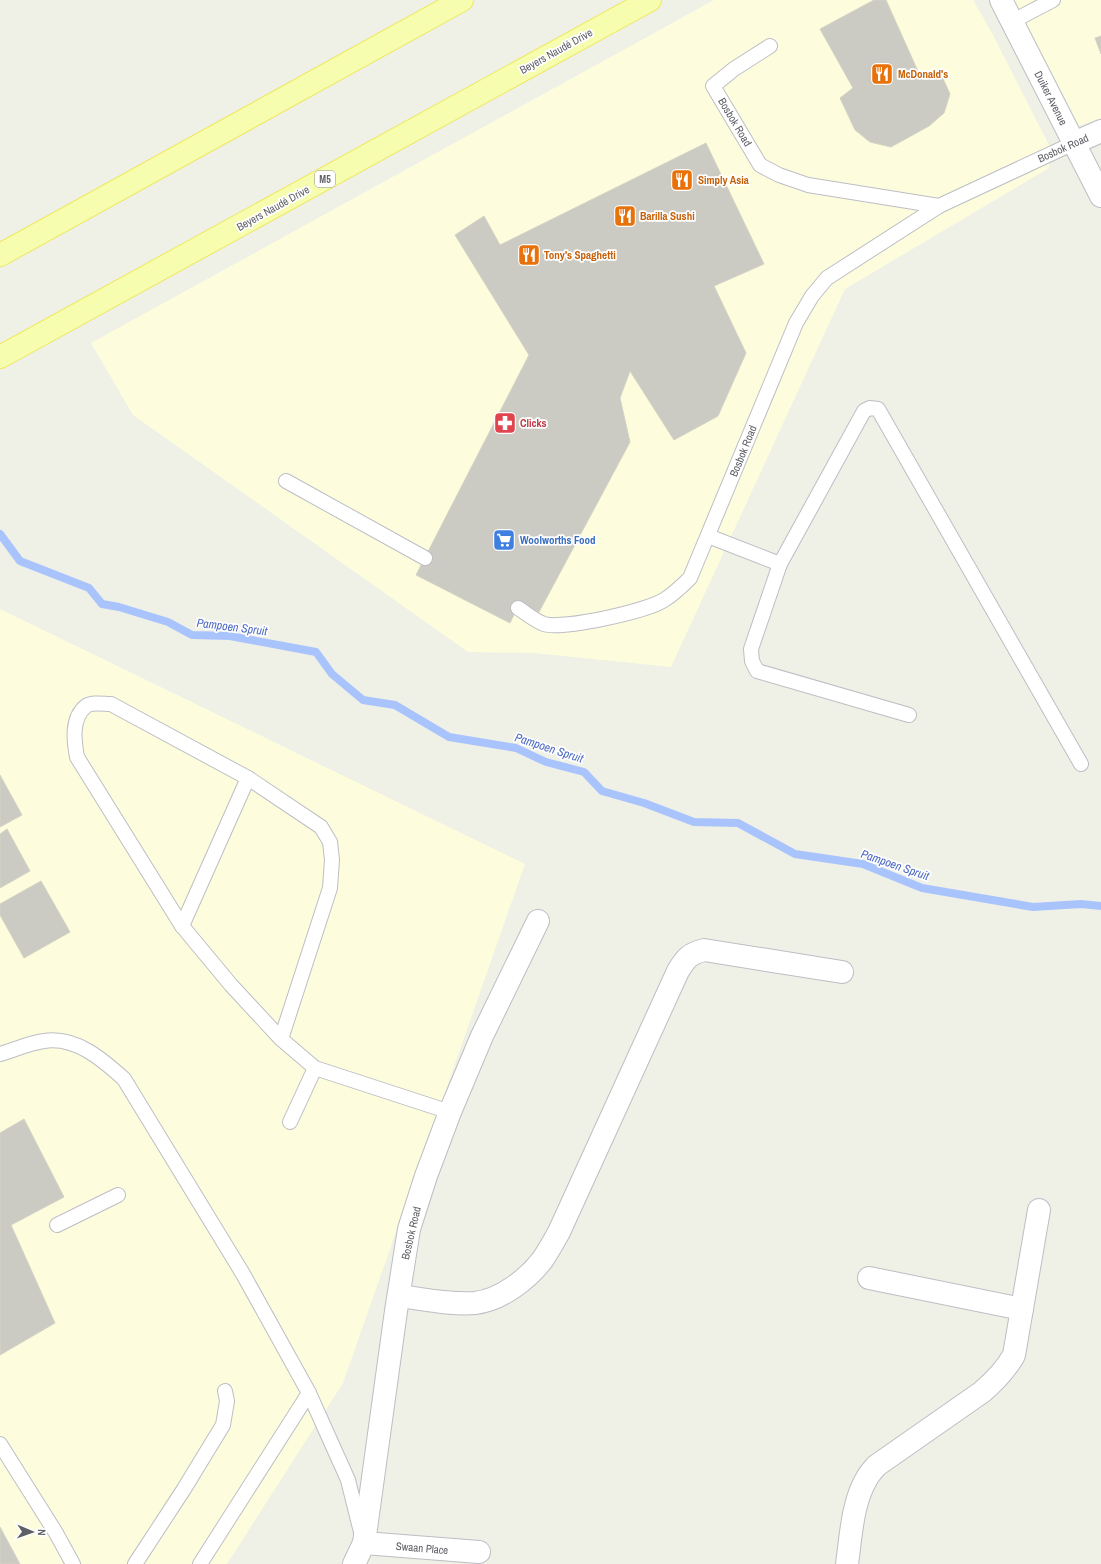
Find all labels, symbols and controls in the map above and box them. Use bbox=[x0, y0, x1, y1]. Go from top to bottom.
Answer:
street label: Beyers Naudé Drive bbox=[517, 25, 595, 77]
restaurant icon: McDonald's bbox=[869, 61, 895, 87]
place label: McDonald's bbox=[898, 67, 948, 81]
street label: Duiker Avenue bbox=[1031, 69, 1071, 127]
street label: Bosbok Road bbox=[715, 95, 755, 149]
street label: Bosbok Road bbox=[1035, 131, 1091, 165]
restaurant icon: Simply Asia bbox=[669, 167, 695, 193]
road number: M5 bbox=[315, 171, 335, 187]
place label: Simply Asia bbox=[698, 173, 749, 187]
street label: Beyers Naudé Drive bbox=[234, 182, 312, 234]
restaurant icon: Barilla Sushi bbox=[612, 203, 638, 229]
place label: Barilla Sushi bbox=[640, 209, 695, 223]
restaurant icon: Tony's Spaghetti bbox=[516, 242, 542, 268]
place label: Tony's Spaghetti bbox=[544, 248, 616, 262]
pharmacy icon: Clicks bbox=[492, 410, 518, 436]
place label: Clicks bbox=[520, 416, 547, 430]
street label: Bosbok Road bbox=[726, 423, 760, 479]
supermarket icon: Woolworths Food bbox=[491, 527, 517, 553]
place label: Woolworths Food bbox=[520, 533, 596, 547]
water label: Pampoen Spruit bbox=[196, 615, 269, 639]
water label: Pampoen Spruit bbox=[513, 729, 586, 767]
water label: Pampoen Spruit bbox=[859, 846, 931, 884]
street label: Bosbok Road bbox=[398, 1205, 424, 1261]
north arrow bbox=[12, 1512, 52, 1552]
text: N bbox=[35, 1529, 49, 1536]
street label: Swaan Place bbox=[395, 1539, 449, 1557]

